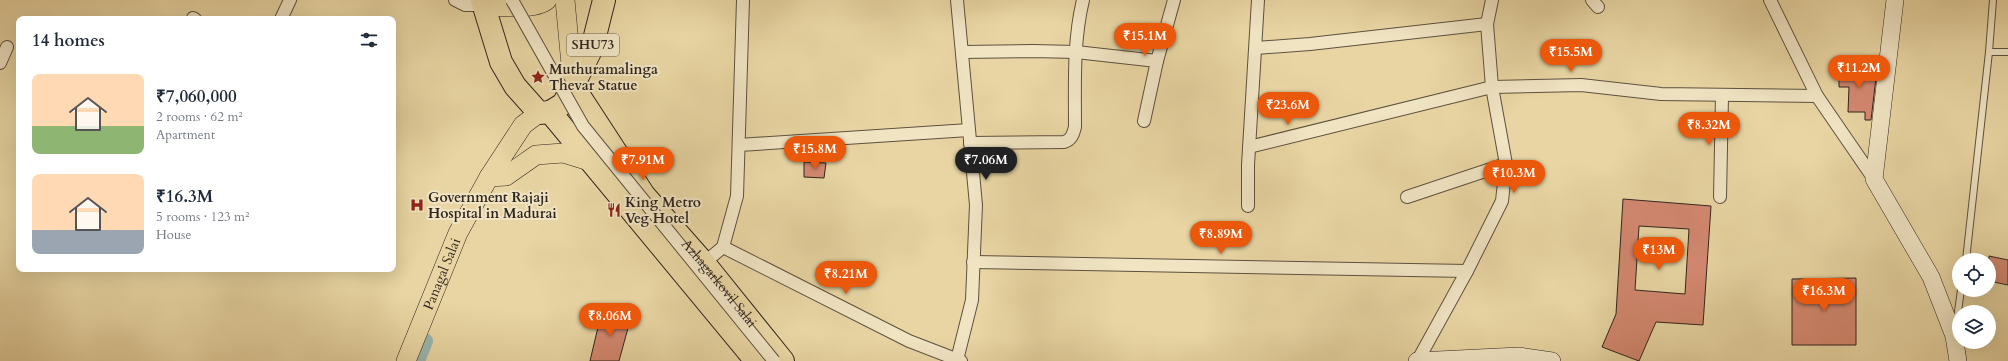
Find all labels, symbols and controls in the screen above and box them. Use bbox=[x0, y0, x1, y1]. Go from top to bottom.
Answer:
pin: ₹15.1M bbox=[1112, 23, 1178, 57]
text: ₹15.1M bbox=[1123, 27, 1167, 45]
text: 14 homes bbox=[32, 29, 105, 52]
icon: filters bbox=[358, 29, 380, 51]
road number: SHU73 bbox=[567, 34, 619, 56]
pin: ₹15.5M bbox=[1538, 39, 1604, 73]
text: ₹15.5M bbox=[1549, 43, 1593, 61]
pin: ₹11.2M bbox=[1826, 55, 1892, 89]
text: ₹11.2M bbox=[1837, 59, 1881, 77]
place label: Muthuramalinga Thevar Statue bbox=[549, 60, 658, 95]
place icon: Muthuramalinga Thevar Statue bbox=[530, 69, 546, 85]
text: ₹7,060,000 bbox=[156, 85, 237, 108]
icon: home bbox=[64, 90, 112, 138]
pin: ₹23.6M bbox=[1255, 92, 1321, 126]
text: ₹23.6M bbox=[1266, 96, 1310, 114]
text: 2 rooms · 62 m² bbox=[156, 108, 243, 126]
pin: ₹8.32M bbox=[1676, 112, 1742, 146]
text: ₹8.32M bbox=[1687, 116, 1731, 134]
text: Apartment bbox=[156, 126, 215, 144]
pin: ₹15.8M bbox=[782, 136, 848, 170]
text: ₹15.8M bbox=[793, 140, 837, 158]
pin: ₹7.91M bbox=[610, 147, 676, 181]
pin: ₹7.06M bbox=[953, 147, 1019, 181]
text: ₹7.91M bbox=[621, 151, 665, 169]
text: ₹7.06M bbox=[964, 151, 1008, 169]
pin: ₹10.3M bbox=[1481, 160, 1547, 194]
text: ₹10.3M bbox=[1492, 164, 1536, 182]
text: ₹16.3M bbox=[156, 185, 213, 208]
place label: Government Rajaji Hospital in Madurai bbox=[428, 188, 557, 223]
icon: home bbox=[64, 190, 112, 238]
place label: King Metro Veg Hotel bbox=[625, 193, 701, 228]
hospital icon: Government Rajaji Hospital in Madurai bbox=[409, 197, 425, 213]
restaurant icon: King Metro Veg Hotel bbox=[606, 202, 622, 218]
text: 5 rooms · 123 m² bbox=[156, 208, 249, 226]
pin: ₹8.89M bbox=[1188, 221, 1254, 255]
text: ₹8.89M bbox=[1199, 225, 1243, 243]
text: House bbox=[156, 226, 191, 244]
street label: Panagal Salai bbox=[418, 235, 465, 313]
street label: Azhagarkovil Salai bbox=[677, 235, 762, 331]
pin: ₹13M bbox=[1635, 237, 1683, 271]
text: ₹13M bbox=[1642, 241, 1676, 259]
map controls bbox=[1952, 253, 1996, 349]
button: locate bbox=[1952, 253, 1996, 297]
pin: ₹8.21M bbox=[813, 261, 879, 295]
text: ₹8.21M bbox=[824, 265, 868, 283]
pin: ₹16.3M bbox=[1791, 278, 1857, 312]
text: ₹16.3M bbox=[1802, 282, 1846, 300]
pin: ₹8.06M bbox=[577, 303, 643, 337]
button: layers bbox=[1952, 305, 1996, 349]
text: ₹8.06M bbox=[588, 307, 632, 325]

